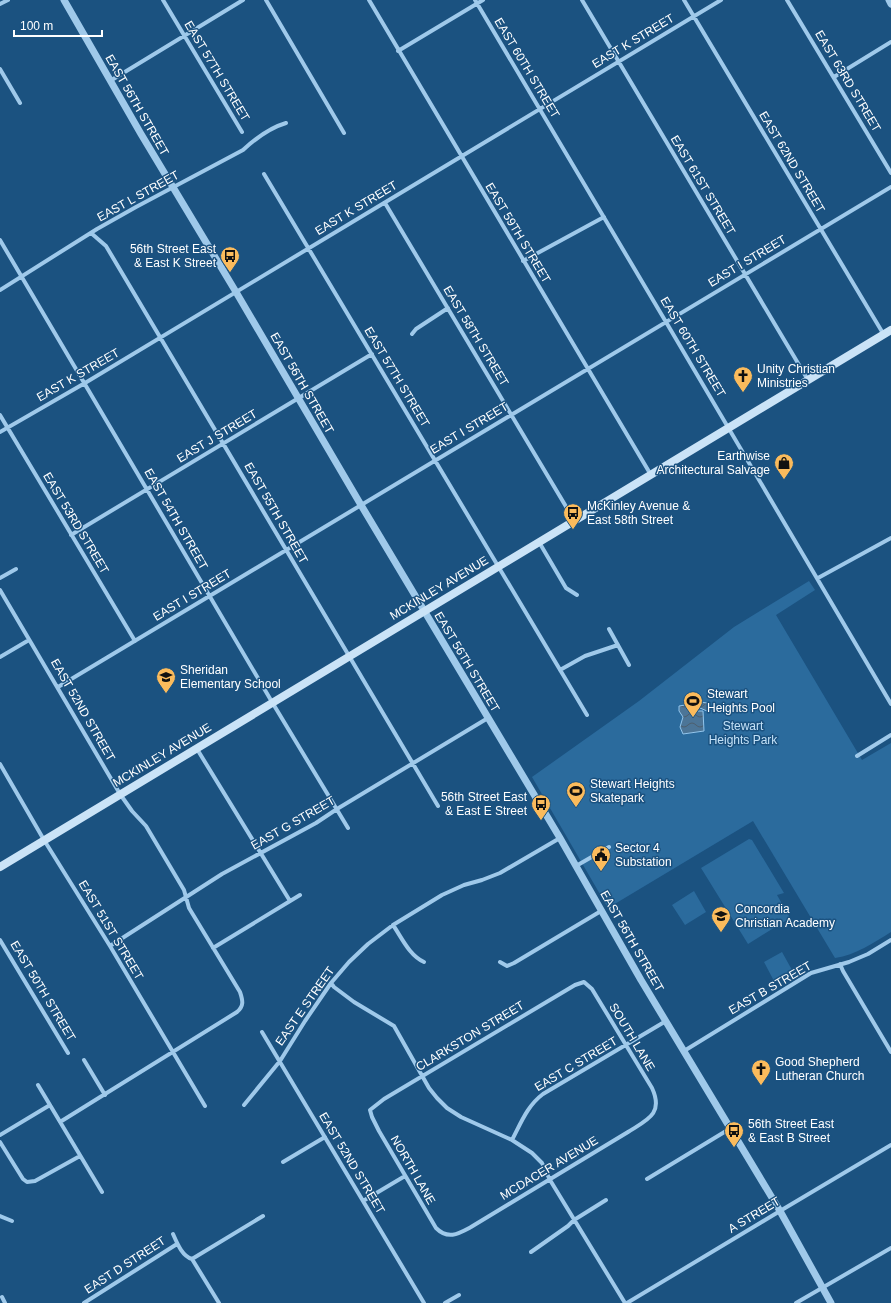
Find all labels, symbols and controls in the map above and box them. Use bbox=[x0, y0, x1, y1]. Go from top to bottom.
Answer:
street label: EAST K STREET bbox=[589, 11, 677, 71]
scale bar bbox=[14, 12, 102, 38]
street label: EAST 60TH STREET bbox=[492, 15, 563, 121]
street label: EAST 57TH STREET bbox=[182, 18, 253, 124]
text: 100 m bbox=[20, 19, 53, 33]
street label: EAST 63RD STREET bbox=[812, 28, 884, 135]
street label: EAST 56TH STREET bbox=[102, 52, 172, 159]
street label: EAST 62ND STREET bbox=[756, 109, 828, 216]
street label: EAST 61ST STREET bbox=[668, 133, 739, 238]
street label: EAST L STREET bbox=[95, 167, 182, 224]
street label: EAST K STREET bbox=[312, 178, 400, 238]
street label: EAST 59TH STREET bbox=[483, 180, 554, 286]
street label: EAST I STREET bbox=[705, 232, 789, 290]
place label: 56th Street East & East K Street bbox=[130, 242, 217, 270]
bus stop icon: 56th Street East & East K Street bbox=[219, 245, 241, 273]
street label: EAST 58TH STREET bbox=[441, 283, 512, 389]
street label: EAST 60TH STREET bbox=[658, 294, 729, 400]
street label: EAST 57TH STREET bbox=[362, 324, 433, 430]
street label: EAST 56TH STREET bbox=[267, 330, 337, 437]
street label: EAST K STREET bbox=[34, 345, 122, 404]
place label: Unity Christian Ministries bbox=[757, 362, 835, 390]
church icon: Unity Christian Ministries bbox=[732, 365, 754, 393]
street label: EAST I STREET bbox=[427, 399, 511, 457]
street label: EAST J STREET bbox=[174, 406, 260, 465]
place label: Earthwise Architectural Salvage bbox=[657, 449, 770, 477]
shop icon: Earthwise Architectural Salvage bbox=[773, 452, 795, 480]
street label: EAST 55TH STREET bbox=[241, 460, 311, 567]
street label: EAST 54TH STREET bbox=[141, 466, 211, 573]
street label: EAST 53RD STREET bbox=[40, 470, 112, 577]
place label: McKinley Avenue & East 58th Street bbox=[587, 499, 690, 527]
bus stop icon: McKinley Avenue & East 58th Street bbox=[562, 502, 584, 530]
street label: MCKINLEY AVENUE bbox=[387, 553, 491, 623]
street label: EAST I STREET bbox=[150, 566, 234, 624]
street label: EAST 56TH STREET bbox=[432, 609, 503, 715]
street label: EAST 52ND STREET bbox=[48, 656, 118, 764]
place label: Sheridan Elementary School bbox=[180, 663, 281, 691]
school or university icon: Sheridan Elementary School bbox=[155, 666, 177, 694]
place label: Stewart Heights Pool bbox=[707, 687, 775, 715]
sports icon: Stewart Heights Pool bbox=[682, 690, 704, 718]
park label: Stewart Heights Park bbox=[709, 719, 778, 747]
street label: MCKINLEY AVENUE bbox=[110, 720, 214, 790]
place label: Stewart Heights Skatepark bbox=[590, 777, 675, 805]
sports icon: Stewart Heights Skatepark bbox=[565, 780, 587, 808]
place label: 56th Street East & East E Street bbox=[441, 790, 528, 818]
street label: EAST G STREET bbox=[249, 793, 338, 853]
bus stop icon: 56th Street East & East E Street bbox=[530, 793, 552, 821]
place label: Sector 4 Substation bbox=[615, 841, 672, 869]
public building icon: Sector 4 Substation bbox=[590, 844, 612, 872]
street label: EAST 51ST STREET bbox=[76, 878, 147, 983]
street label: EAST 56TH STREET bbox=[597, 888, 667, 995]
place label: Concordia Christian Academy bbox=[735, 902, 835, 930]
school or university icon: Concordia Christian Academy bbox=[710, 905, 732, 933]
street label: EAST 50TH STREET bbox=[8, 938, 79, 1044]
street label: EAST B STREET bbox=[726, 958, 814, 1017]
street label: EAST E STREET bbox=[273, 963, 338, 1048]
street label: CLARKSTON STREET bbox=[413, 998, 527, 1074]
street label: SOUTH LANE bbox=[606, 1001, 658, 1073]
street label: EAST C STREET bbox=[532, 1034, 620, 1094]
place label: Good Shepherd Lutheran Church bbox=[775, 1055, 864, 1083]
church icon: Good Shepherd Lutheran Church bbox=[750, 1058, 772, 1086]
street label: EAST 52ND STREET bbox=[316, 1110, 388, 1217]
place label: 56th Street East & East B Street bbox=[748, 1117, 835, 1145]
bus stop icon: 56th Street East & East B Street bbox=[723, 1120, 745, 1148]
street label: NORTH LANE bbox=[388, 1133, 438, 1207]
street label: MCDACER AVENUE bbox=[497, 1133, 601, 1203]
street label: A STREET bbox=[726, 1194, 783, 1236]
street label: EAST D STREET bbox=[82, 1233, 169, 1296]

